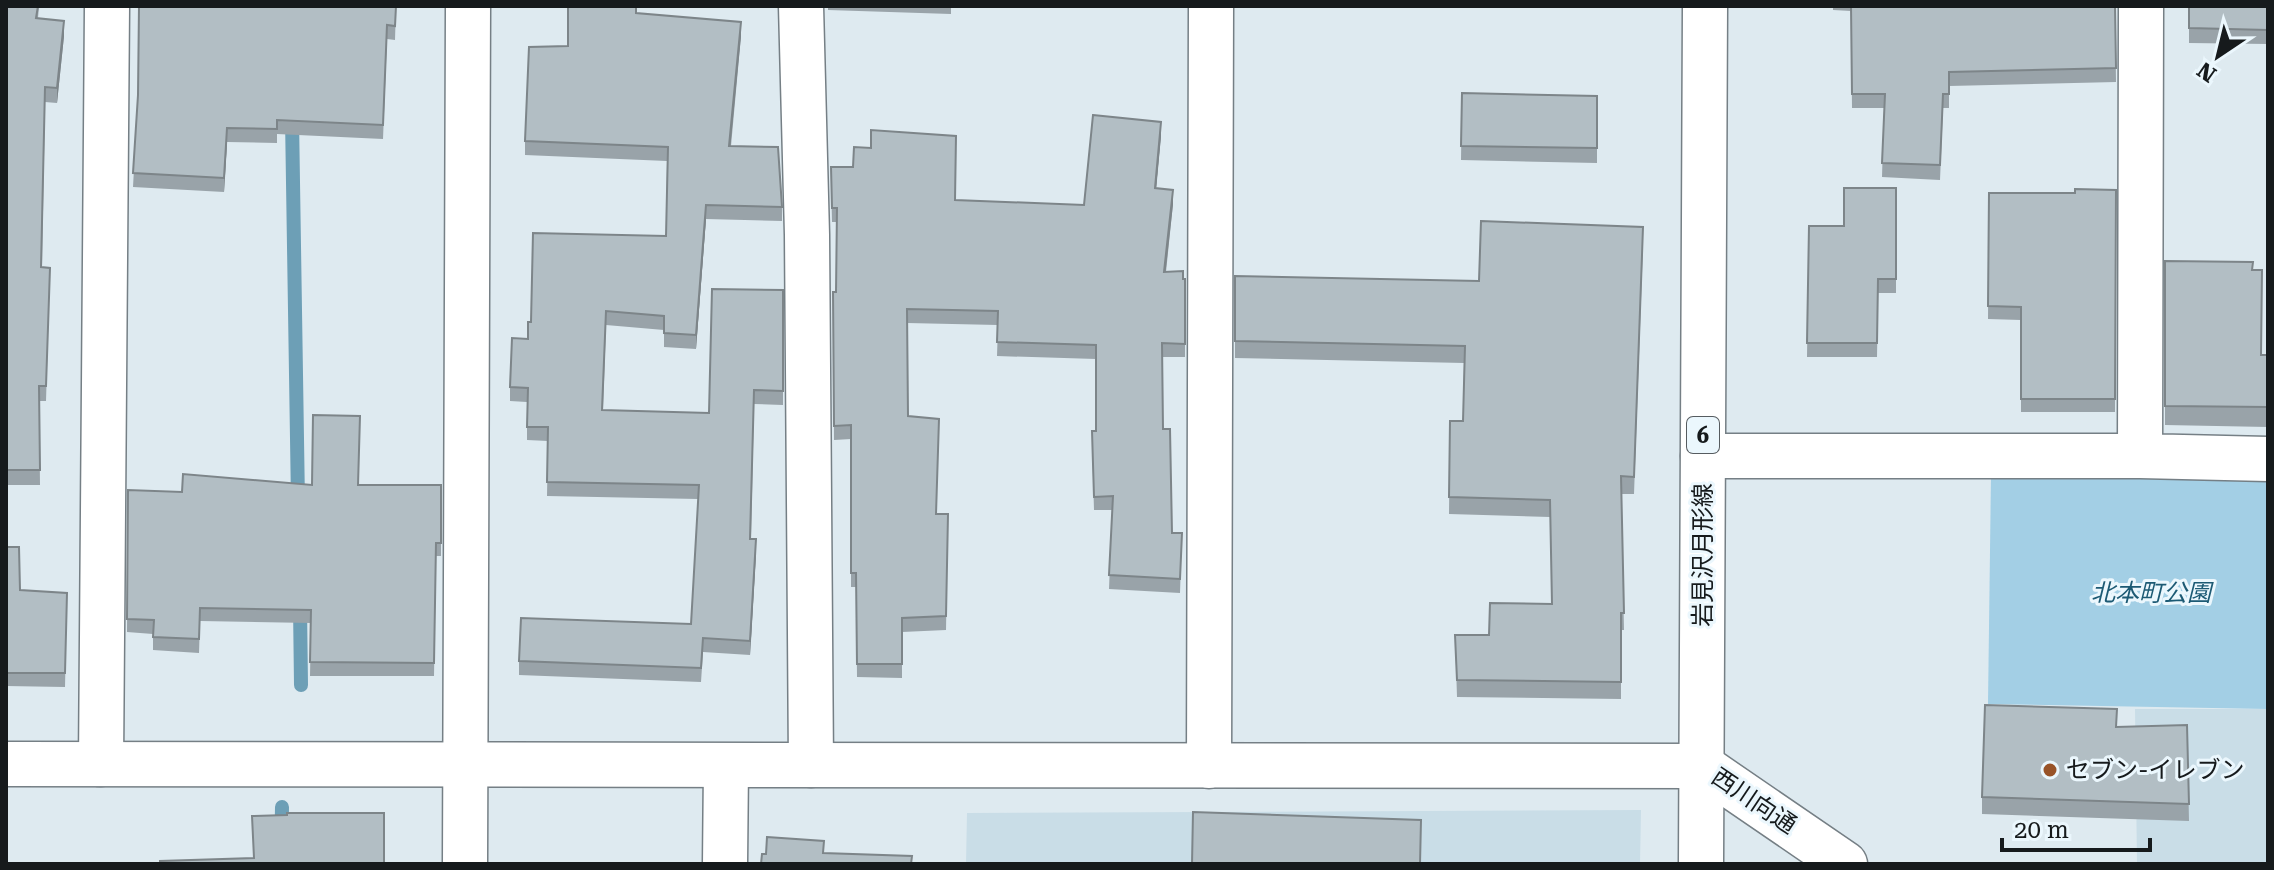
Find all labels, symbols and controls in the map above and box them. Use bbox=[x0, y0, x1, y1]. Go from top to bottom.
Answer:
north arrow bbox=[2178, 16, 2258, 96]
text: N bbox=[2193, 57, 2221, 87]
road number: 6 bbox=[1687, 417, 1719, 453]
street label: 岩見沢月形線 bbox=[1689, 483, 1717, 627]
park label: 北本町公園 bbox=[2091, 579, 2214, 607]
place label: セブン-イレブン bbox=[2066, 756, 2245, 784]
marker: セブン-イレブン bbox=[2041, 761, 2059, 779]
street label: 西川向通 bbox=[1706, 763, 1802, 839]
scale bar bbox=[2002, 802, 2150, 852]
text: 20 m bbox=[2014, 816, 2069, 844]

